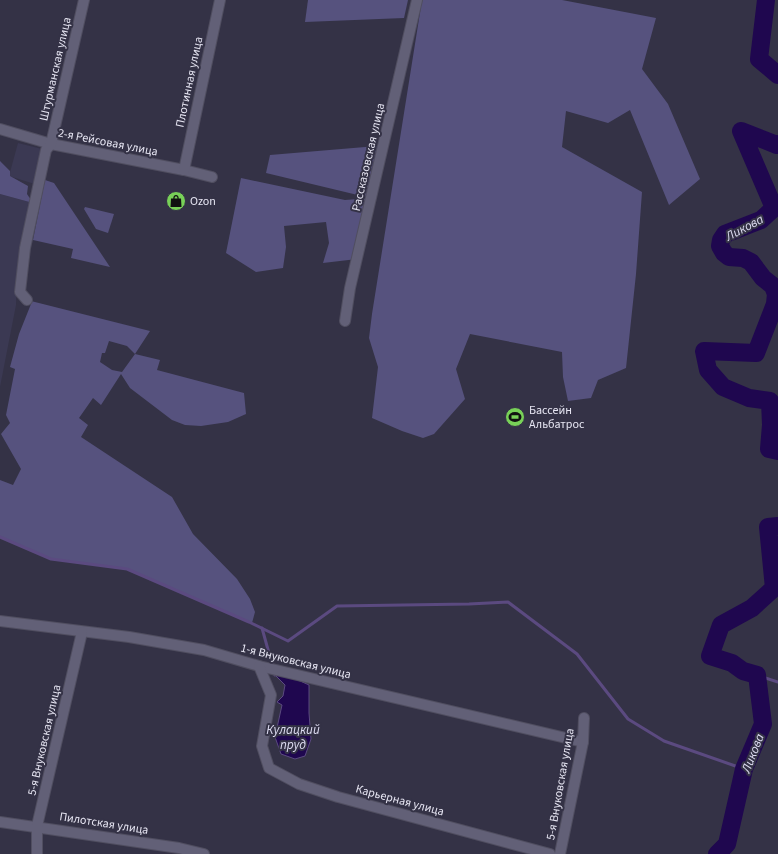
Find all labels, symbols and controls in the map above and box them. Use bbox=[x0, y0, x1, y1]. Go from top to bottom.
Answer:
street label: Штурманская улица bbox=[35, 16, 76, 123]
street label: Плотинная улица bbox=[172, 35, 207, 129]
street label: Рассказовская улица bbox=[348, 101, 389, 213]
street label: 2-я Рейсовая улица bbox=[57, 124, 159, 161]
shop icon: Ozon bbox=[165, 190, 187, 212]
place label: Ozon bbox=[190, 193, 216, 210]
water label: Ликова bbox=[721, 210, 767, 246]
place label: Бассейн Альбатрос bbox=[529, 402, 585, 433]
sports icon: Бассейн Альбатрос bbox=[504, 406, 526, 428]
street label: 1-я Внуковская улица bbox=[239, 640, 353, 683]
street label: 5-я Внуковская улица bbox=[23, 683, 66, 797]
water label: Кулацкий пруд bbox=[266, 721, 320, 754]
street label: 5-я Внуковская улица bbox=[542, 727, 579, 841]
water label: Ликова bbox=[737, 731, 769, 777]
street label: Карьерная улица bbox=[354, 780, 446, 820]
street label: Пилотская улица bbox=[58, 808, 150, 839]

